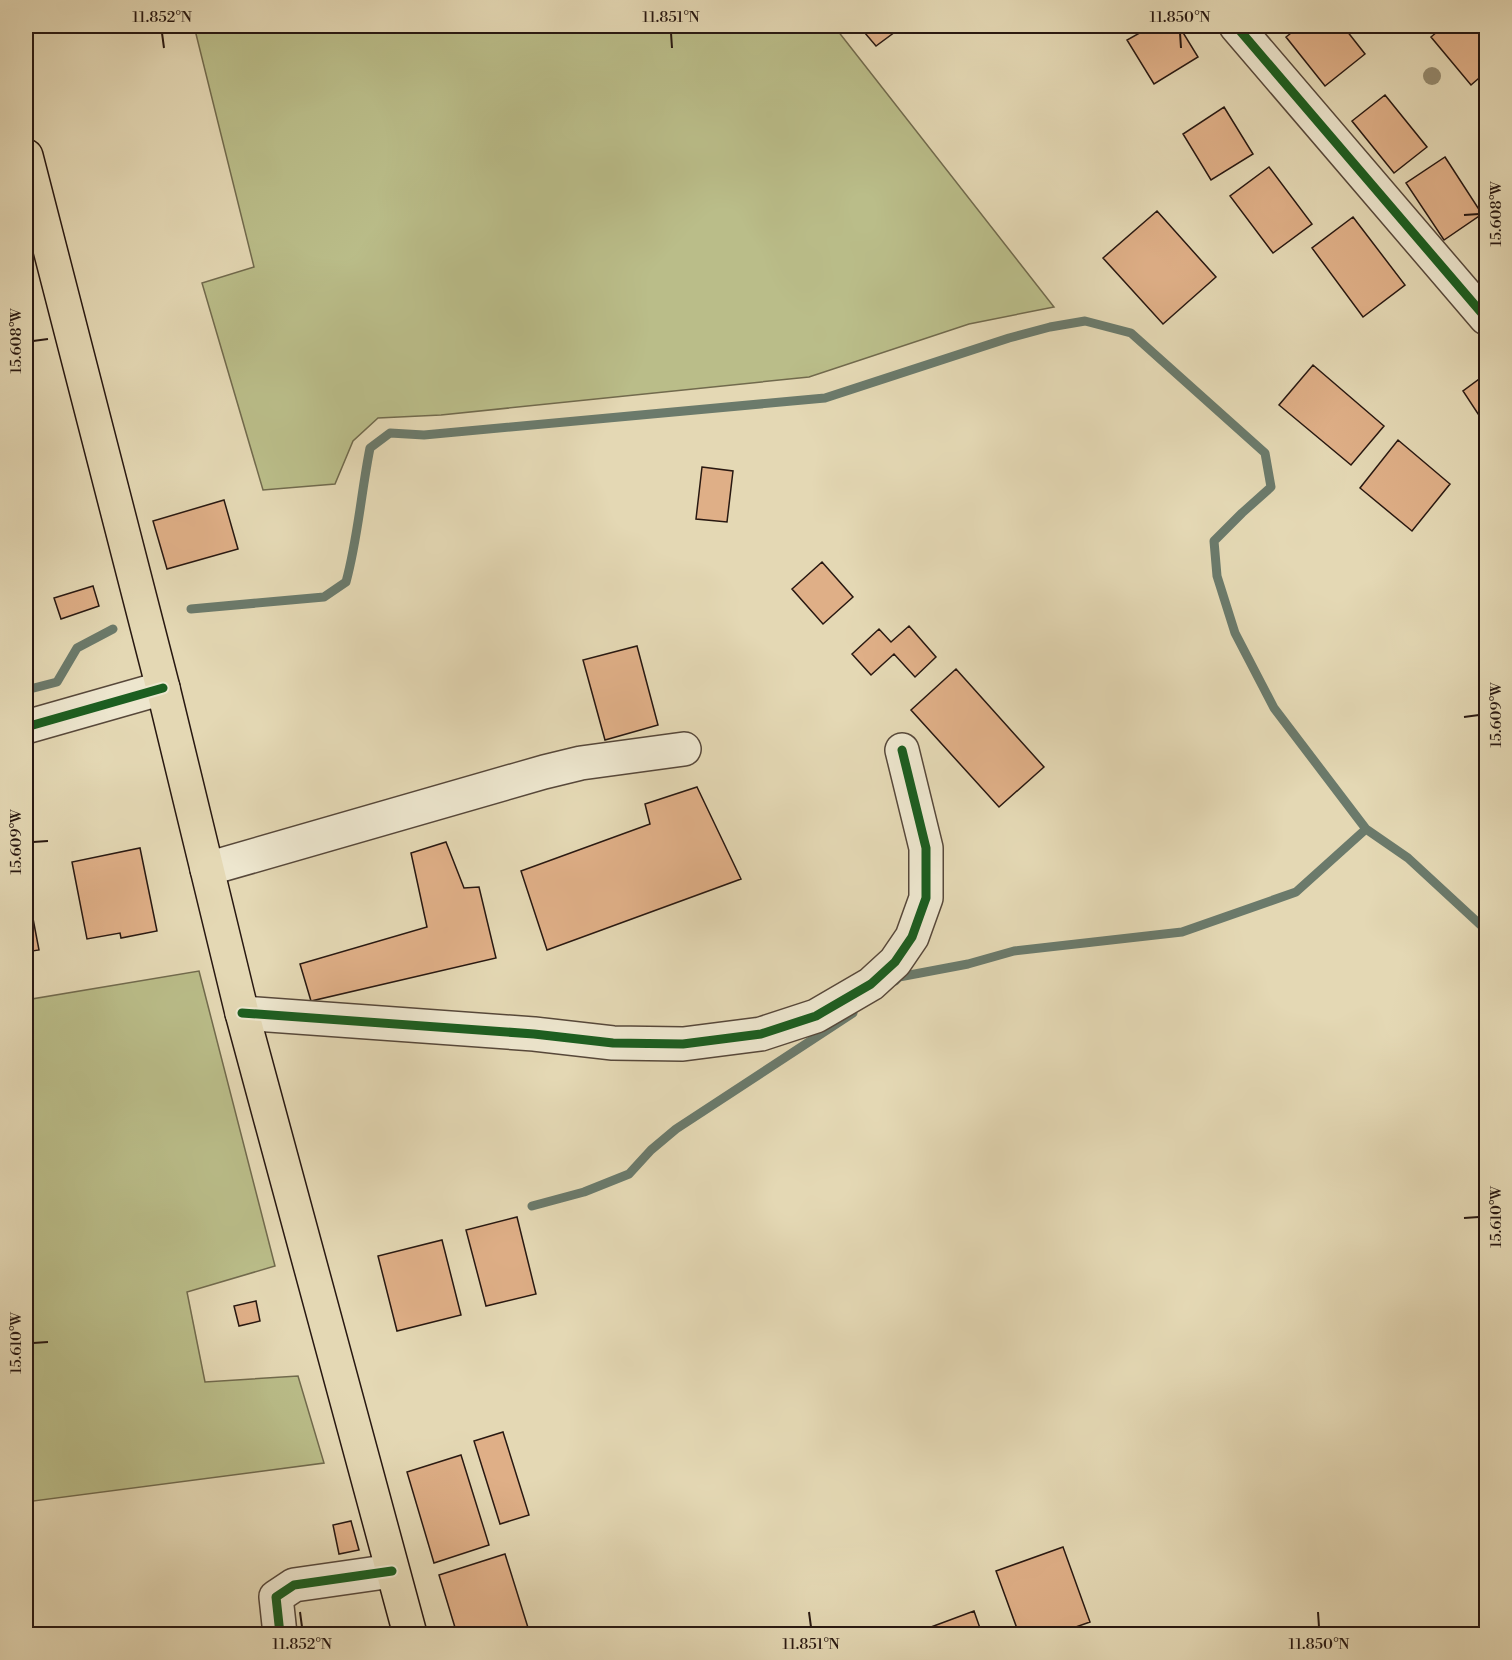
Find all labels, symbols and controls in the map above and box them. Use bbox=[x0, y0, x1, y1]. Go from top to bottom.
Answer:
text: 11.852°N bbox=[132, 8, 192, 27]
text: 11.851°N bbox=[642, 8, 700, 27]
text: 11.850°N bbox=[1149, 8, 1211, 27]
text: 15.608°W bbox=[1487, 181, 1506, 247]
text: 15.608°W bbox=[7, 308, 26, 374]
text: 15.609°W bbox=[1487, 682, 1506, 748]
text: 15.609°W bbox=[7, 809, 26, 875]
text: 15.610°W bbox=[1487, 1186, 1506, 1248]
text: 15.610°W bbox=[7, 1312, 26, 1374]
text: 11.852°N bbox=[272, 1635, 332, 1654]
text: 11.851°N bbox=[782, 1635, 840, 1654]
text: 11.850°N bbox=[1288, 1635, 1350, 1654]

